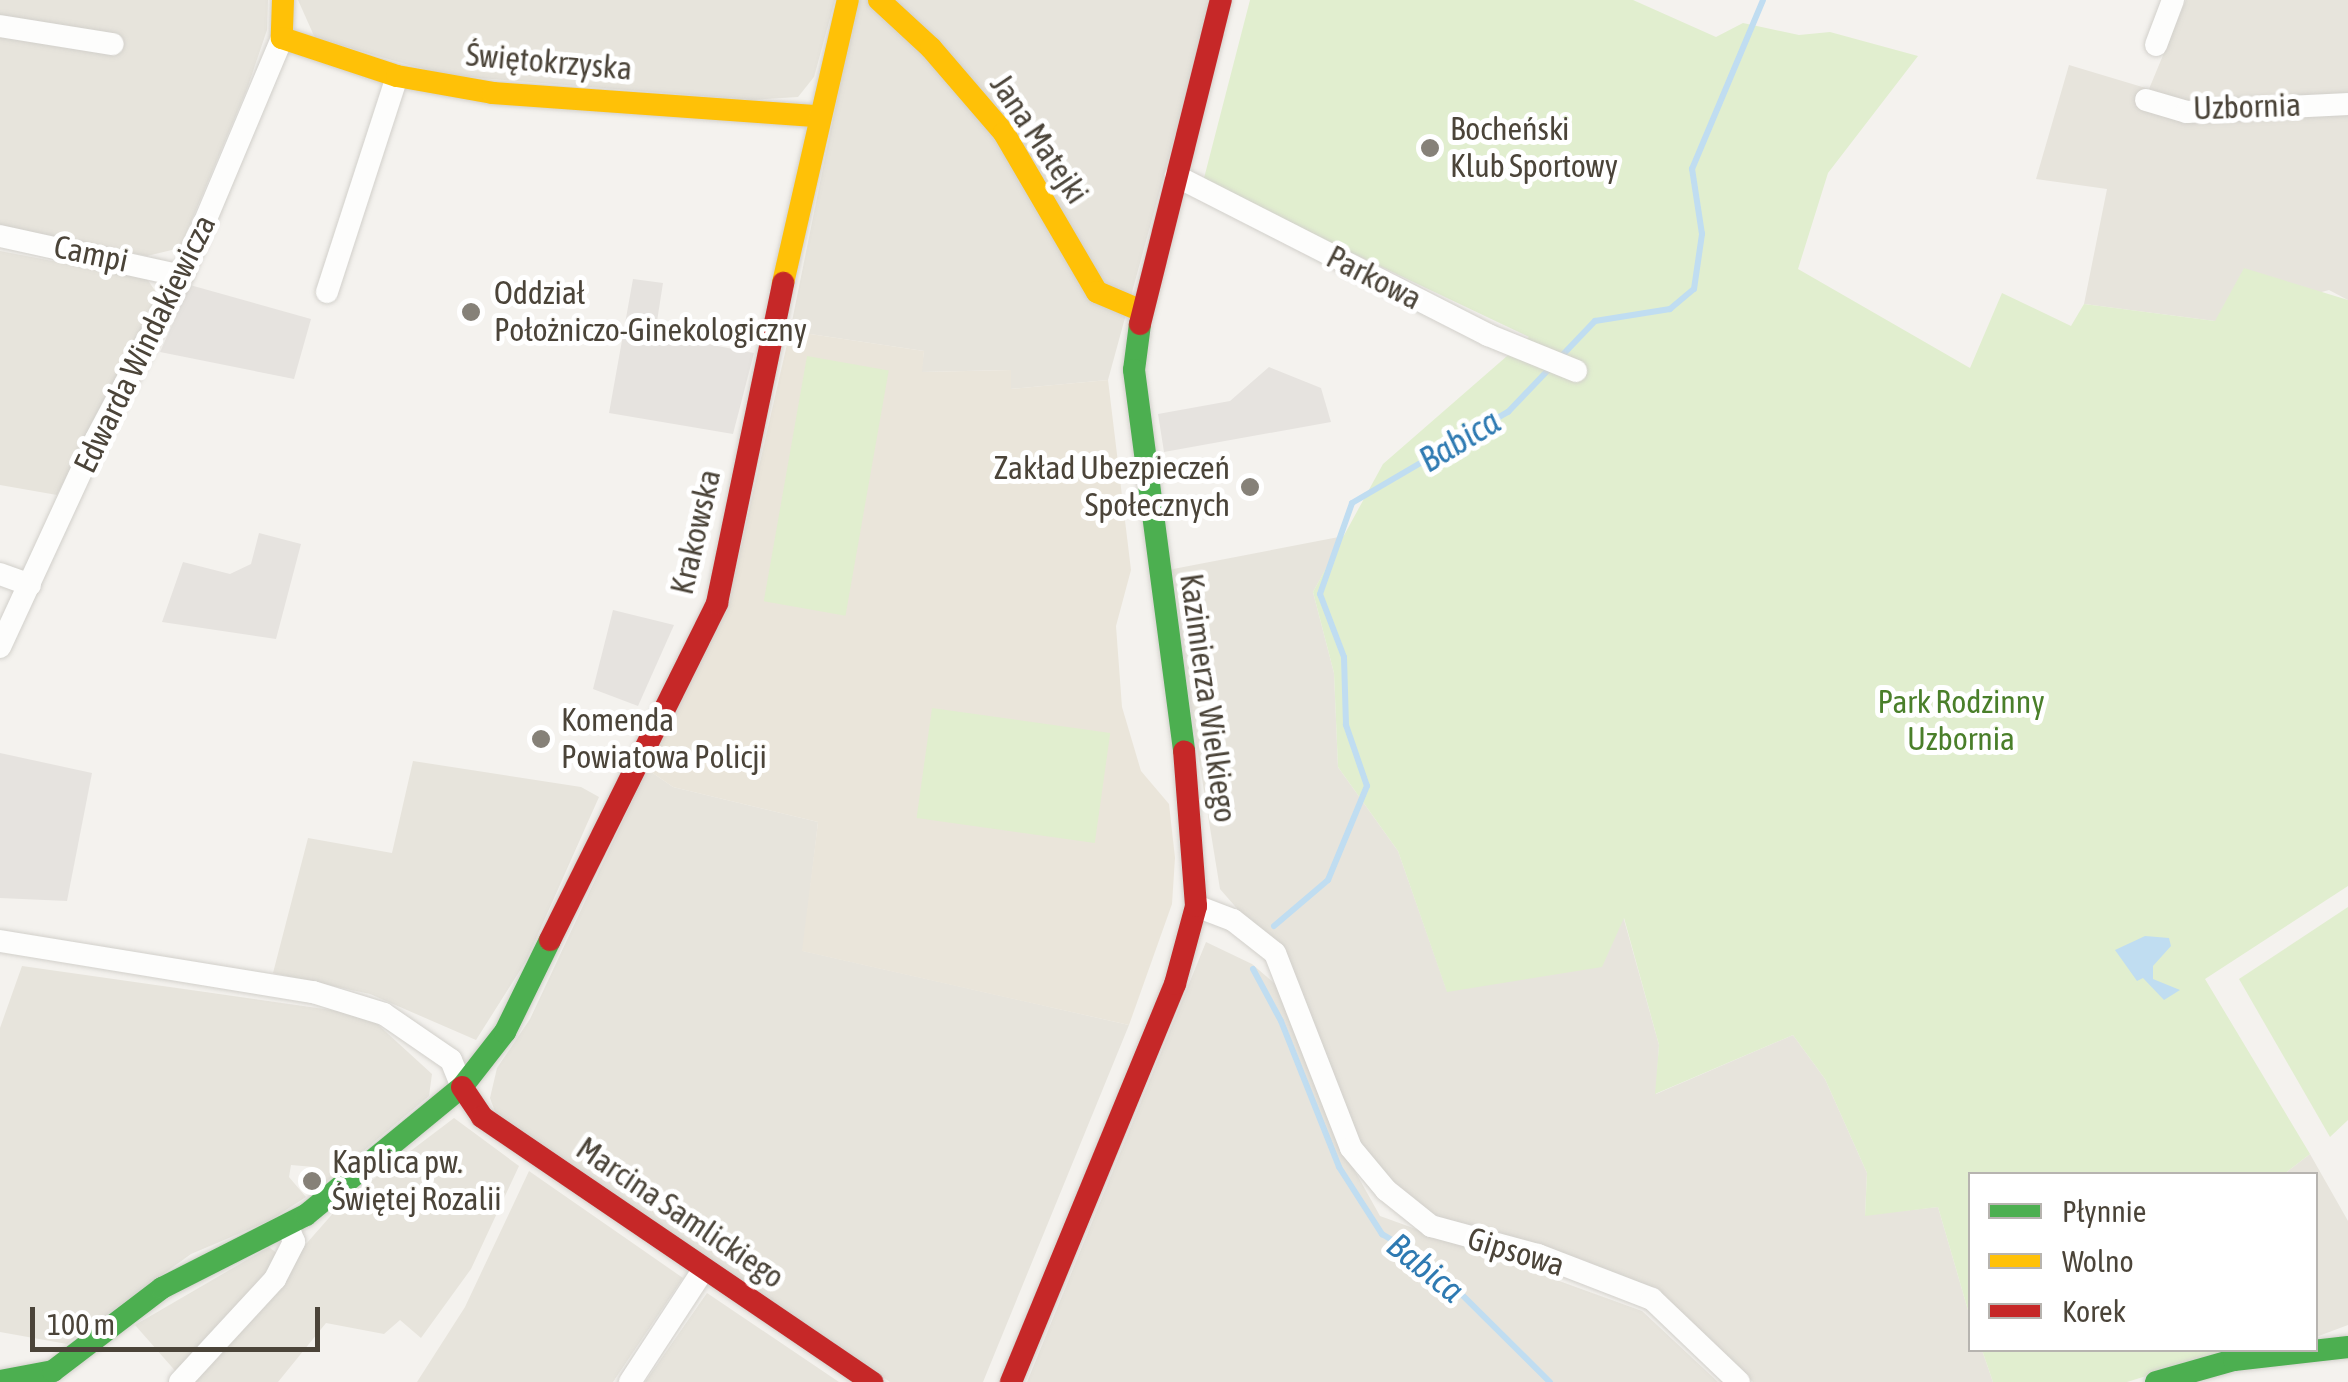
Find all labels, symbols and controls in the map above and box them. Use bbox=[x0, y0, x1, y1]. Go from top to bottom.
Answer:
street label: Świętokrzyska bbox=[464, 36, 634, 88]
street label: Jana Matejki bbox=[982, 67, 1096, 211]
street label: Uzbornia bbox=[2192, 86, 2302, 128]
place label: Bocheński Klub Sportowy bbox=[1450, 111, 1618, 186]
marker: Bocheński Klub Sportowy bbox=[1419, 137, 1441, 159]
street label: Edwarda Windakiewicza bbox=[66, 209, 224, 479]
street label: Campi bbox=[50, 227, 132, 281]
street label: Parkowa bbox=[1320, 238, 1428, 318]
place label: Oddział Położniczo-Ginekologiczny bbox=[494, 275, 807, 350]
marker: Oddział Położniczo-Ginekologiczny bbox=[458, 299, 484, 325]
water label: Babica bbox=[1411, 400, 1507, 480]
place label: Zakład Ubezpieczeń Społecznych bbox=[994, 450, 1230, 525]
street label: Krakowska bbox=[663, 466, 729, 598]
marker: Zakład Ubezpieczeń Społecznych bbox=[1239, 476, 1261, 498]
street label: Kazimierza Wielkiego bbox=[1172, 571, 1244, 825]
park label: Park Rodzinny Uzbornia bbox=[1877, 684, 2045, 759]
place label: Komenda Powiatowa Policji bbox=[561, 702, 767, 777]
marker: Komenda Powiatowa Policji bbox=[530, 728, 552, 750]
street label: Marcina Samlickiego bbox=[569, 1129, 791, 1297]
place label: Kaplica pw. Świętej Rozalii bbox=[332, 1144, 502, 1219]
marker: Kaplica pw. Świętej Rozalii bbox=[301, 1170, 323, 1192]
legend bbox=[1968, 1172, 2318, 1352]
text: Płynnie bbox=[2062, 1194, 2146, 1228]
street label: Gipsowa bbox=[1463, 1219, 1569, 1285]
water label: Babica bbox=[1379, 1223, 1473, 1311]
text: Wolno bbox=[2062, 1244, 2134, 1278]
scale bar bbox=[35, 1287, 325, 1349]
text: Korek bbox=[2062, 1294, 2126, 1328]
text: 100 m bbox=[47, 1307, 115, 1341]

